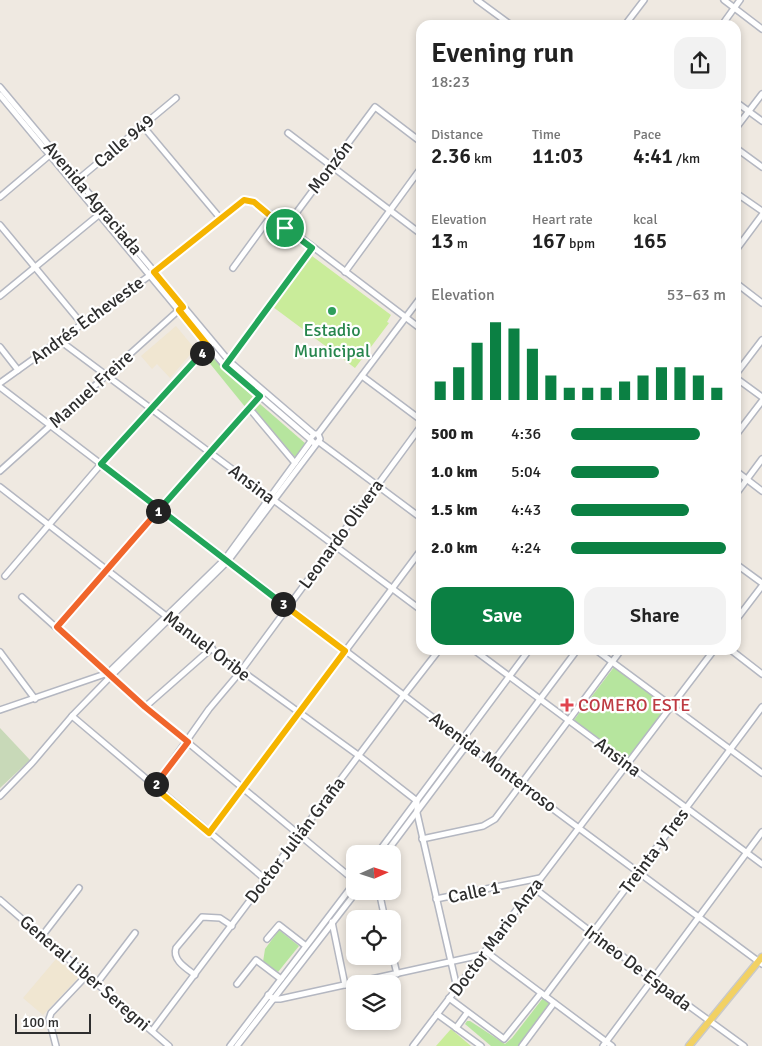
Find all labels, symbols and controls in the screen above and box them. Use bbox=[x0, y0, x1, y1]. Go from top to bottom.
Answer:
text: Evening run bbox=[431, 36, 574, 70]
button: share bbox=[674, 37, 726, 89]
text: 18:23 bbox=[431, 72, 470, 92]
street label: Calle 949 bbox=[89, 109, 159, 173]
text: Distance bbox=[431, 126, 483, 143]
text: Time bbox=[532, 126, 561, 143]
text: Pace bbox=[633, 126, 661, 143]
street label: Avenida Agraciada bbox=[39, 136, 147, 260]
street label: Monzón bbox=[303, 136, 357, 198]
text: 2.36 bbox=[431, 143, 471, 169]
text: 11:03 bbox=[532, 143, 583, 169]
text: 4:41 bbox=[633, 143, 673, 169]
text: km bbox=[471, 150, 492, 167]
text: /km bbox=[673, 150, 700, 167]
pin bbox=[264, 207, 306, 249]
text: Elevation bbox=[431, 211, 487, 228]
text: Heart rate bbox=[532, 211, 593, 228]
text: kcal bbox=[633, 211, 658, 228]
icon: arrive bbox=[271, 214, 299, 242]
text: 13 bbox=[431, 228, 454, 254]
text: 167 bbox=[532, 228, 566, 254]
text: 165 bbox=[633, 228, 667, 254]
text: m bbox=[454, 235, 468, 252]
text: bpm bbox=[566, 235, 595, 252]
street label: Andrés Echeveste bbox=[26, 272, 148, 368]
text: Elevation bbox=[431, 285, 495, 305]
text: 53–63 m bbox=[667, 285, 726, 305]
marker: Estadio Municipal bbox=[326, 305, 338, 317]
place label: Estadio Municipal bbox=[294, 319, 370, 362]
pin: 4 bbox=[190, 340, 214, 366]
street label: Manuel Freire bbox=[44, 345, 138, 433]
text: 4 bbox=[199, 345, 206, 362]
text: 500 m bbox=[431, 424, 473, 444]
text: 4:36 bbox=[511, 424, 541, 444]
street label: Ansina bbox=[224, 459, 280, 509]
text: 1.0 km bbox=[431, 462, 478, 482]
text: 5:04 bbox=[511, 462, 541, 482]
street label: Leonardo Olivera bbox=[294, 475, 388, 593]
pin: 1 bbox=[146, 498, 170, 524]
text: 1.5 km bbox=[431, 500, 478, 520]
text: 4:43 bbox=[511, 500, 541, 520]
text: 1 bbox=[155, 503, 162, 520]
text: 2.0 km bbox=[431, 538, 478, 558]
text: 4:24 bbox=[511, 538, 541, 558]
button: Save bbox=[431, 587, 574, 645]
button: Share bbox=[584, 587, 726, 645]
pin: 3 bbox=[270, 592, 296, 616]
text: 3 bbox=[280, 596, 287, 613]
street label: Manuel Oribe bbox=[159, 606, 255, 686]
place label: COMERO ESTE bbox=[578, 694, 690, 716]
marker: COMERO ESTE bbox=[560, 698, 574, 712]
street label: Avenida Monterroso bbox=[425, 707, 561, 817]
street label: Ansina bbox=[590, 732, 646, 782]
pin: 2 bbox=[144, 772, 168, 796]
street label: Doctor Julián Graña bbox=[240, 772, 350, 908]
text: 2 bbox=[153, 776, 160, 793]
street label: Treinta y Tres bbox=[615, 804, 693, 898]
north arrow bbox=[346, 845, 401, 900]
map controls bbox=[346, 845, 401, 1030]
street label: Doctor Mario Anza bbox=[444, 874, 548, 1000]
street label: Calle 1 bbox=[446, 876, 502, 908]
street label: General Liber Seregni bbox=[15, 910, 155, 1036]
button: locate bbox=[346, 910, 401, 965]
street label: Irineo De Espada bbox=[580, 920, 696, 1016]
button: layers bbox=[346, 975, 401, 1030]
scale bar bbox=[15, 1011, 91, 1034]
text: 100 m bbox=[22, 1014, 59, 1031]

